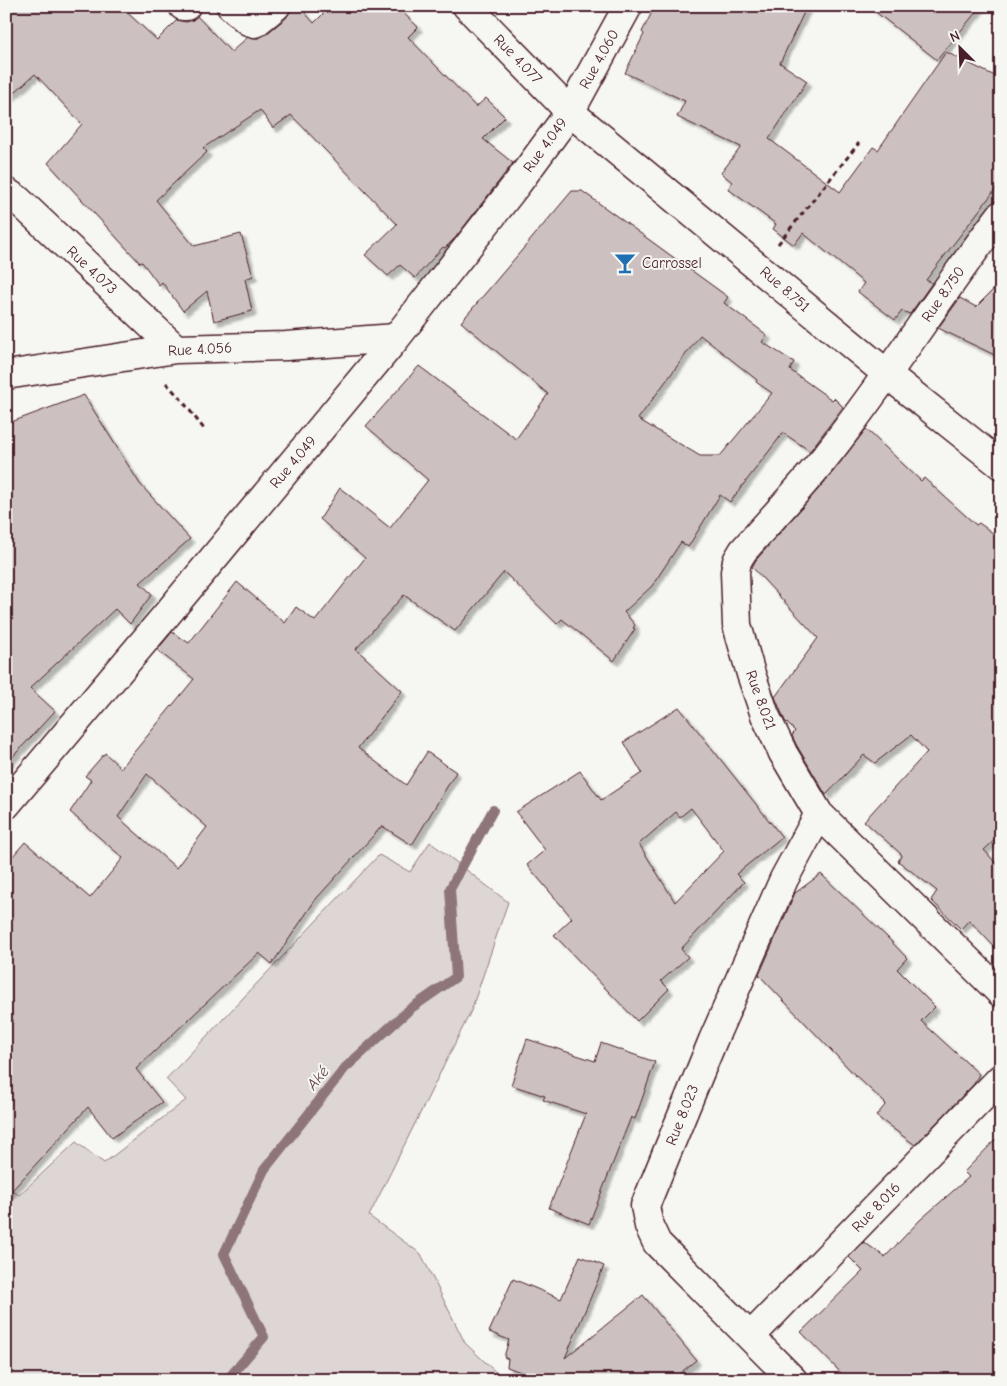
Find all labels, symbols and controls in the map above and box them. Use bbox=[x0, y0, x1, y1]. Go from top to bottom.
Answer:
north arrow bbox=[934, 22, 984, 72]
street label: Rue 4.060 bbox=[575, 26, 623, 92]
text: N bbox=[947, 27, 963, 46]
street label: Rue 4.077 bbox=[490, 30, 546, 88]
street label: Rue 4.049 bbox=[519, 114, 571, 176]
street label: Rue 4.073 bbox=[63, 242, 121, 298]
bar icon: Carrossel bbox=[612, 250, 638, 276]
place label: Carrossel bbox=[642, 254, 702, 272]
street label: Rue 8.751 bbox=[756, 262, 814, 316]
street label: Rue 8.750 bbox=[917, 263, 969, 325]
street label: Rue 4.056 bbox=[168, 338, 232, 360]
street label: Rue 4.049 bbox=[266, 432, 320, 492]
street label: Rue 8.021 bbox=[742, 668, 780, 732]
water label: Aké bbox=[302, 1063, 333, 1094]
street label: Rue 8.023 bbox=[662, 1082, 702, 1148]
street label: Rue 8.016 bbox=[848, 1178, 904, 1236]

